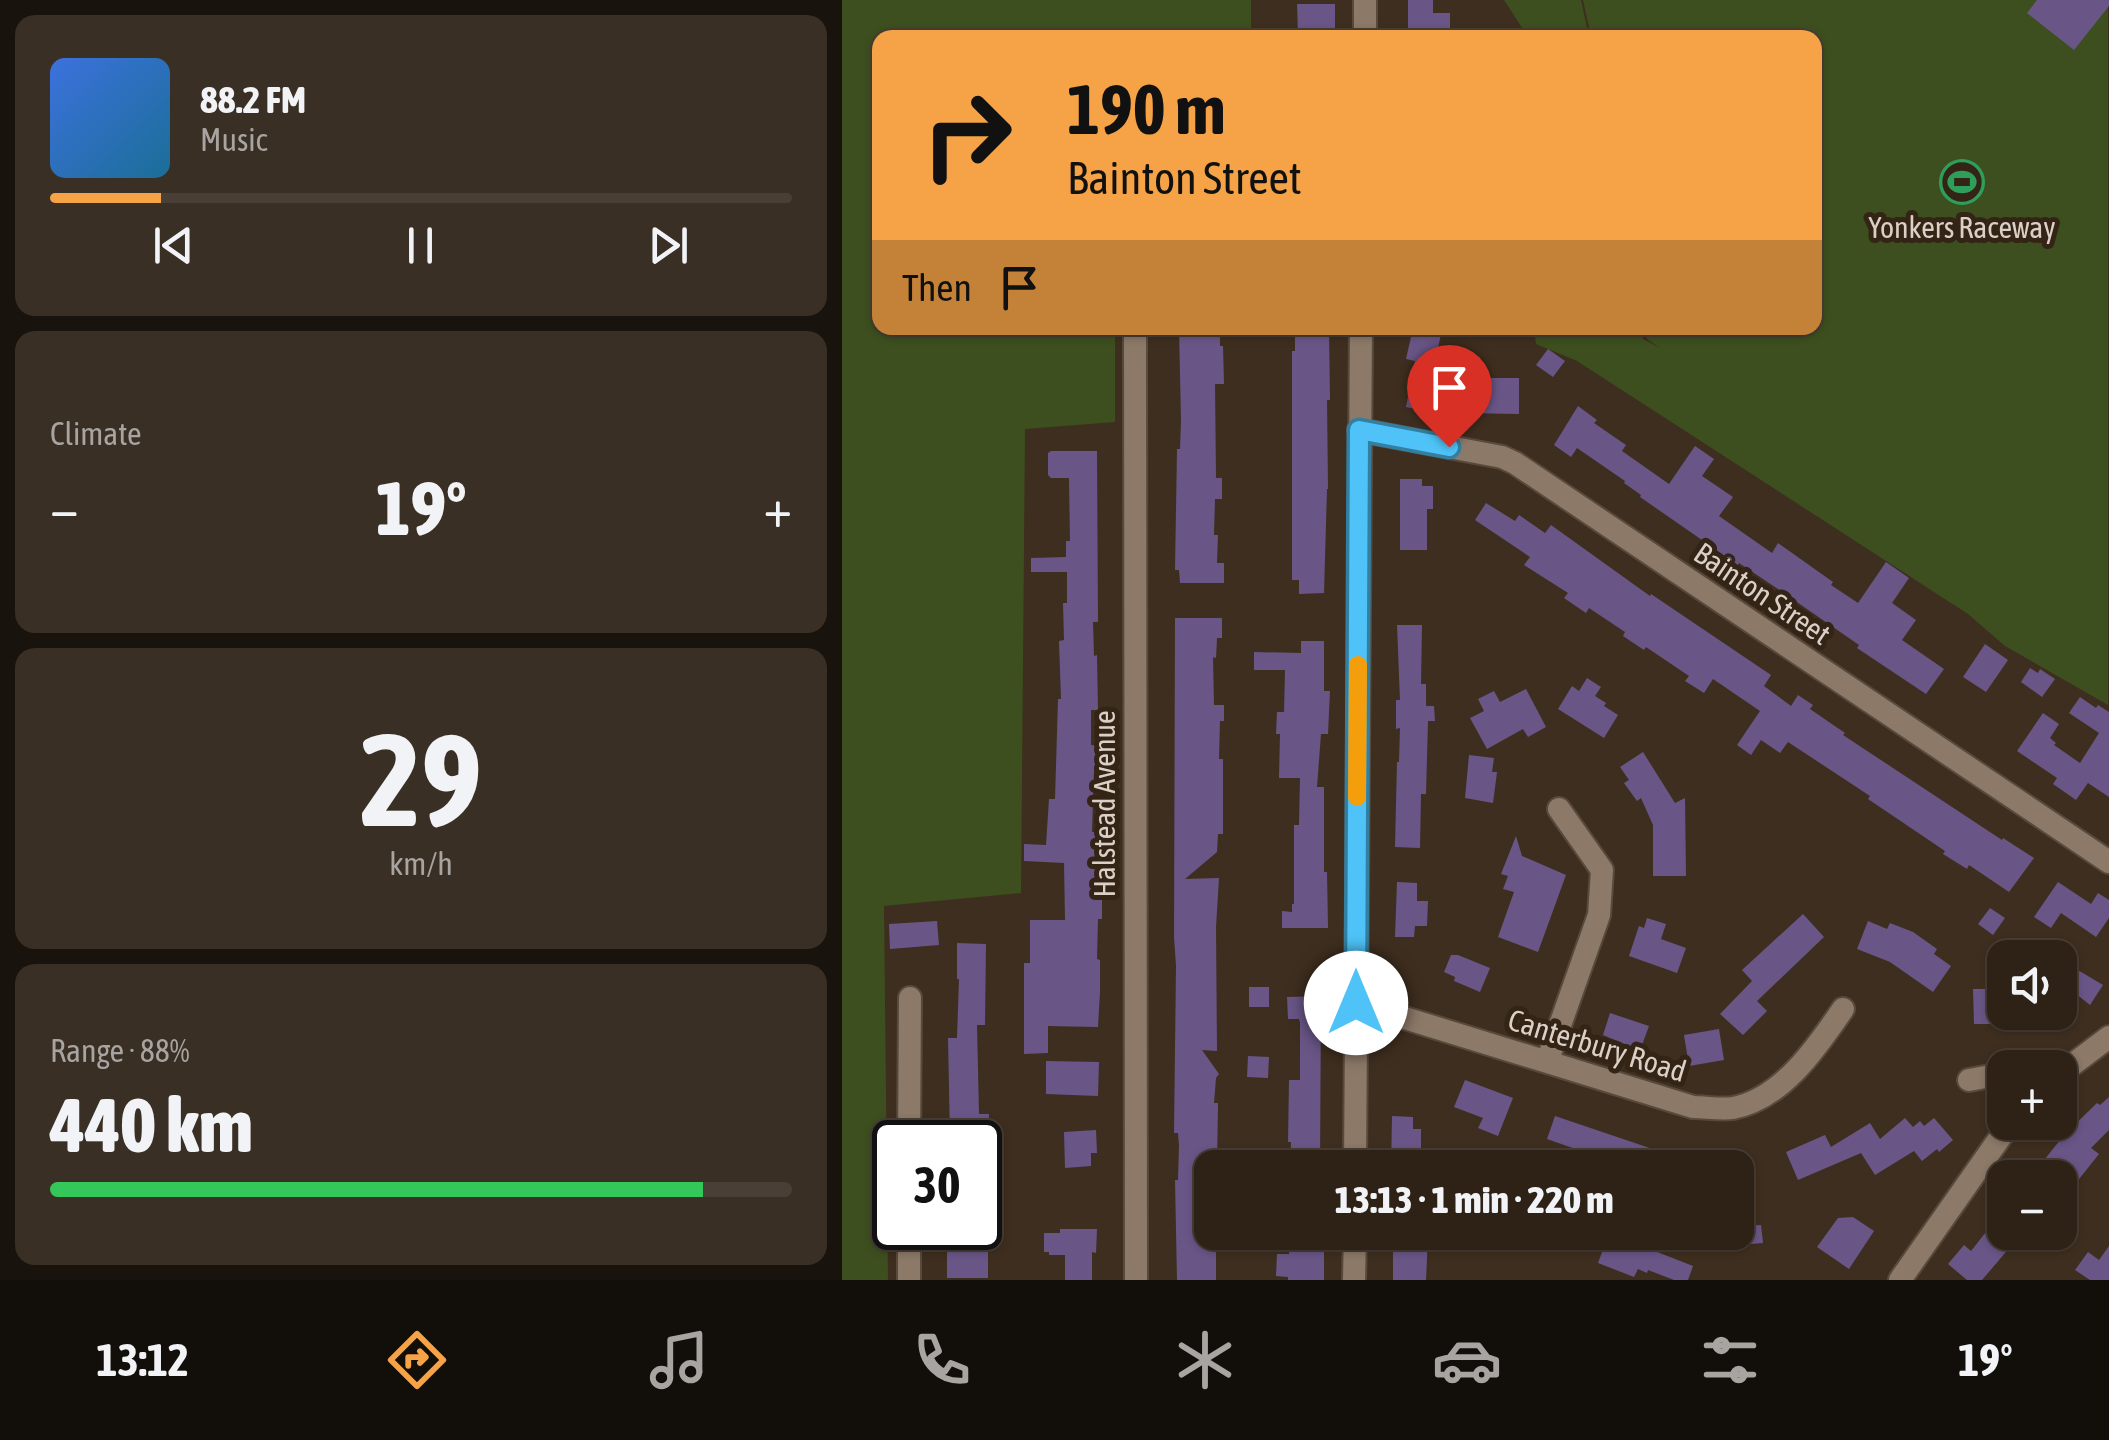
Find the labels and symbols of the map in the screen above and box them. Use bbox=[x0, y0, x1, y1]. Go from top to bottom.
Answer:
sports icon: Yonkers Raceway bbox=[1939, 159, 1985, 205]
place label: Yonkers Raceway bbox=[1868, 210, 2056, 244]
pin bbox=[1407, 345, 1492, 448]
street label: Bainton Street bbox=[1688, 535, 1837, 651]
street label: Halstead Avenue bbox=[1087, 710, 1121, 898]
position arrow bbox=[1304, 951, 1408, 1055]
street label: Canterbury Road bbox=[1504, 1002, 1690, 1088]
speed limit sign: 30 bbox=[872, 1120, 1002, 1250]

